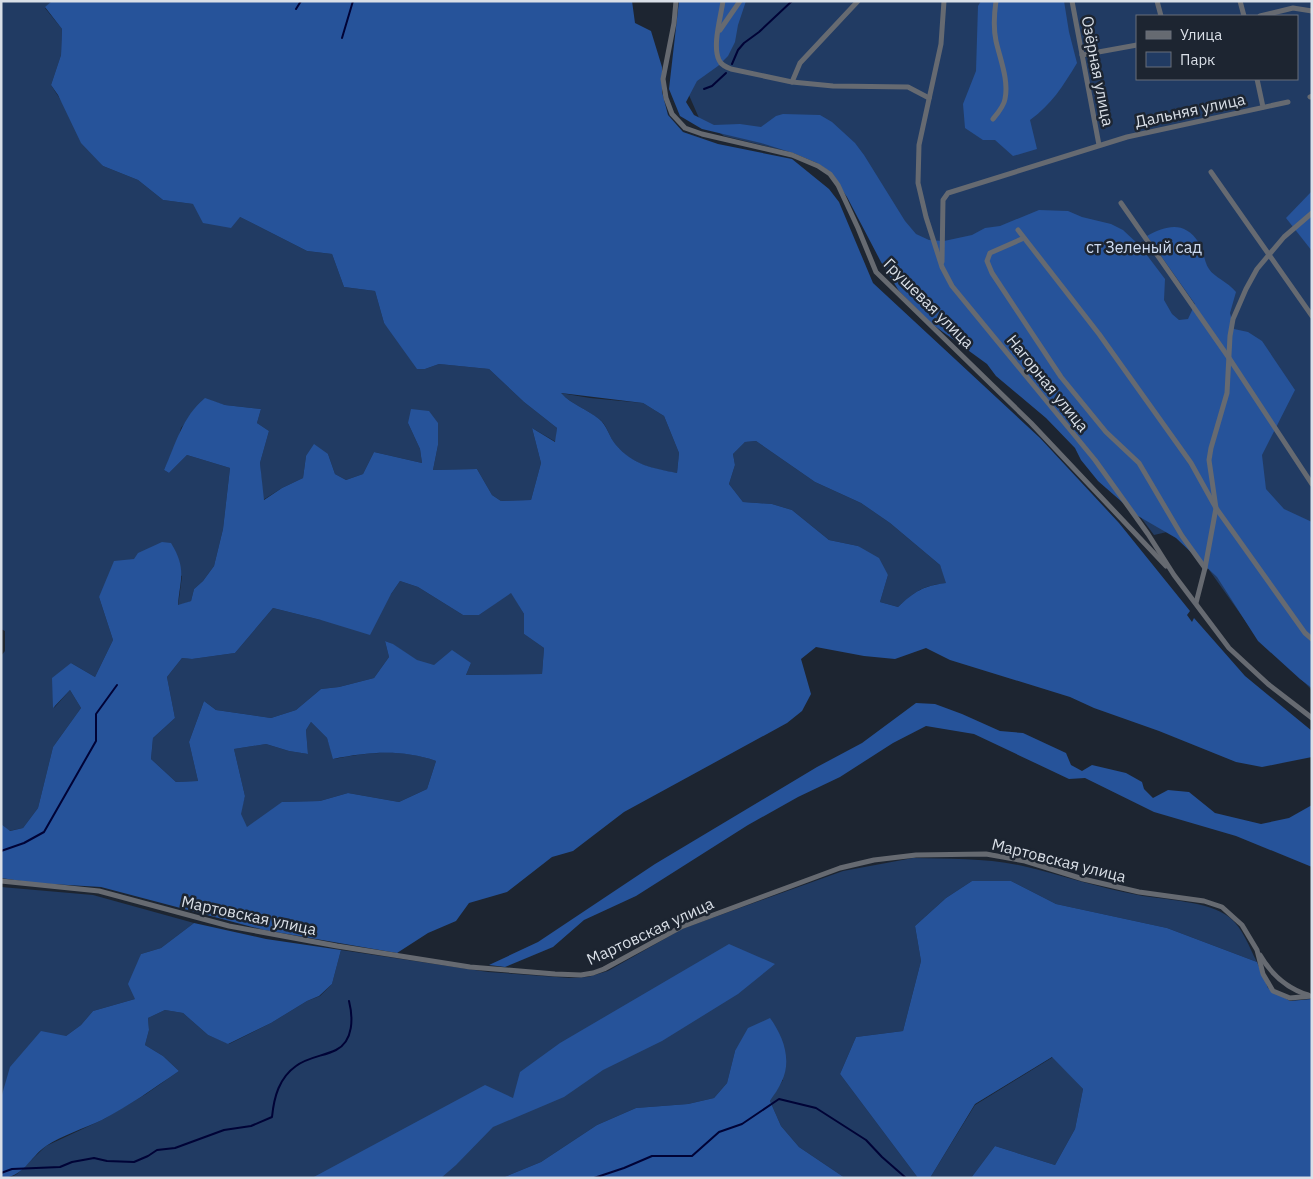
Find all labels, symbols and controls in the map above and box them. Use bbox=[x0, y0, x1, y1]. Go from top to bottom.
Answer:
street label: Озёрная улица bbox=[1077, 14, 1119, 128]
legend bbox=[1136, 15, 1298, 80]
text: Улица bbox=[1180, 25, 1222, 44]
text: Парк bbox=[1180, 50, 1215, 69]
street label: Дальняя улица bbox=[1133, 88, 1247, 131]
park label: ст Зеленый сад bbox=[1086, 237, 1203, 257]
street label: Грушевая улица bbox=[880, 254, 979, 353]
street label: Нагорная улица bbox=[1003, 330, 1094, 436]
street label: Мартовская улица bbox=[990, 834, 1129, 886]
street label: Мартовская улица bbox=[180, 891, 319, 939]
street label: Мартовская улица bbox=[583, 893, 717, 969]

